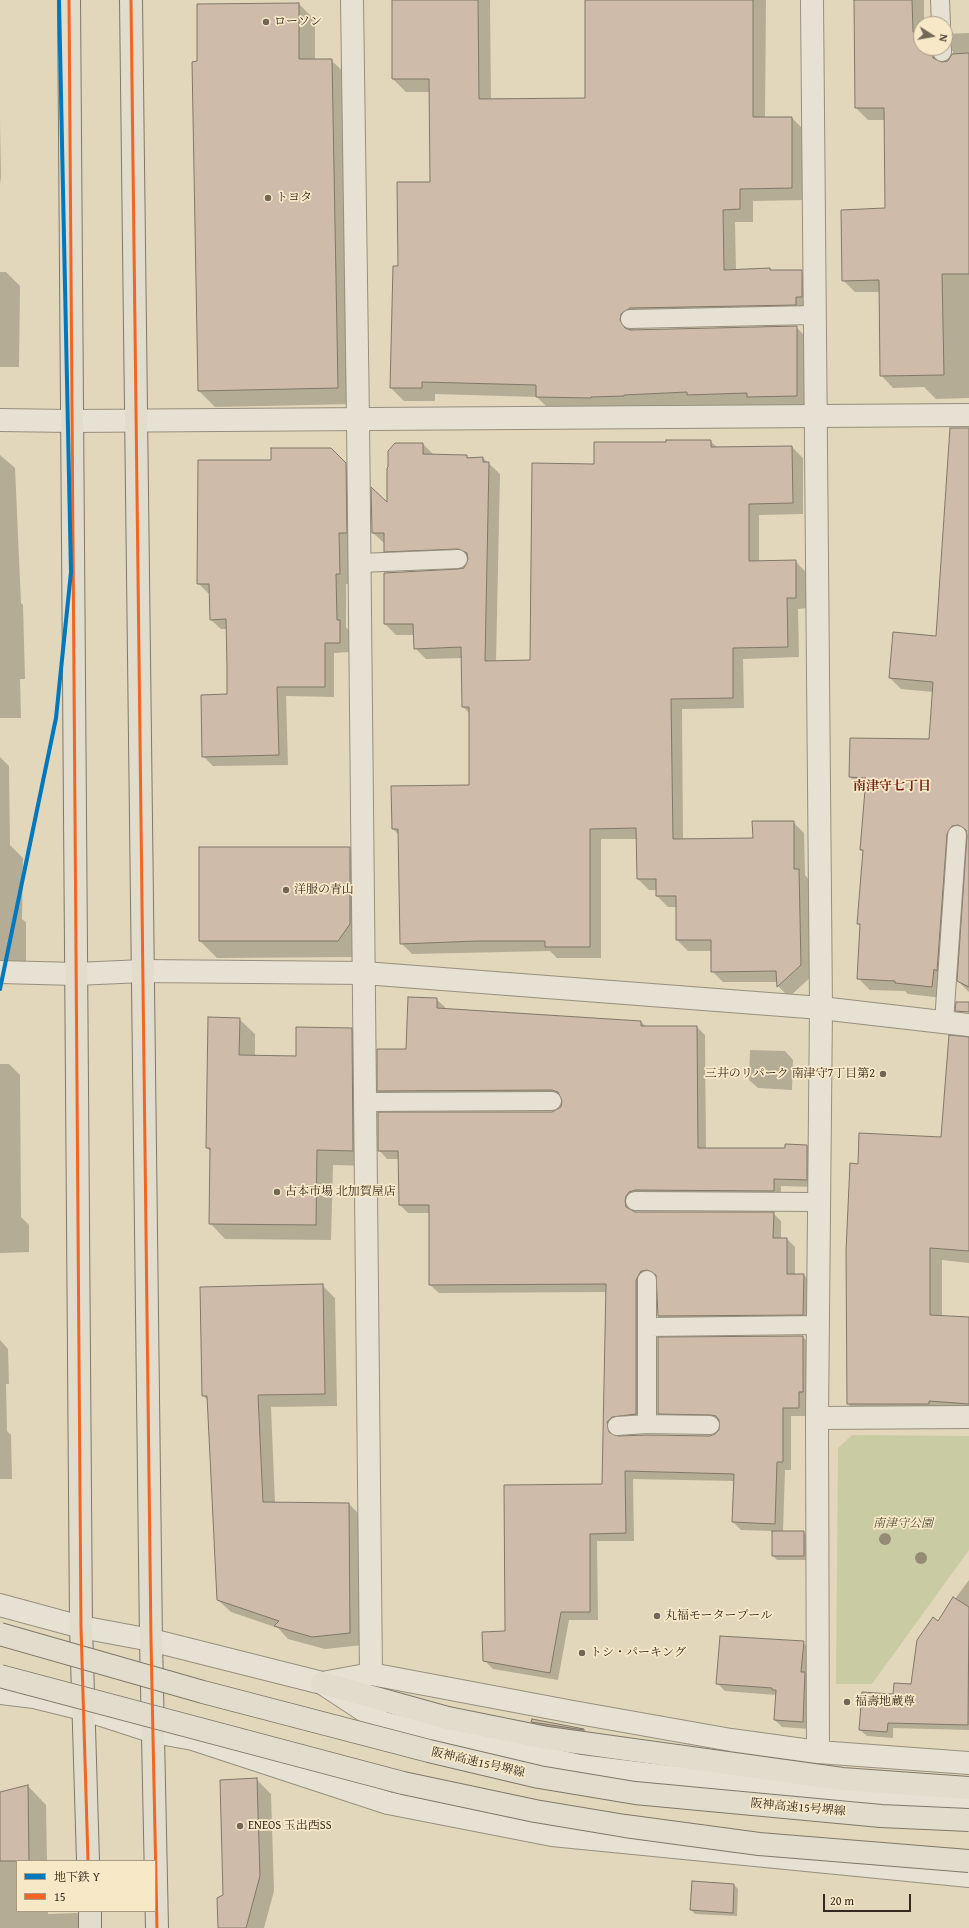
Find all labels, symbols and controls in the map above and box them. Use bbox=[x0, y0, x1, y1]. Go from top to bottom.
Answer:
place label: ローソン bbox=[274, 15, 322, 29]
north arrow bbox=[913, 16, 953, 56]
marker: ローソン bbox=[261, 17, 271, 27]
text: N bbox=[935, 33, 952, 43]
place label: トヨタ bbox=[276, 191, 312, 205]
marker: トヨタ bbox=[263, 193, 273, 203]
district label: 南津守七丁目 bbox=[853, 779, 931, 795]
place label: 洋服の青山 bbox=[294, 883, 354, 897]
marker: 洋服の青山 bbox=[281, 885, 291, 895]
place label: 三井のリパーク 南津守7丁目第2 bbox=[705, 1067, 875, 1081]
marker: 三井のリパーク 南津守7丁目第2 bbox=[878, 1069, 888, 1079]
place label: 古本市場 北加賀屋店 bbox=[285, 1185, 396, 1199]
marker: 古本市場 北加賀屋店 bbox=[272, 1187, 282, 1197]
park label: 南津守公園 bbox=[873, 1517, 933, 1531]
place label: 丸福モータープール bbox=[665, 1609, 772, 1623]
marker: 丸福モータープール bbox=[652, 1611, 662, 1621]
place label: トシ・パーキング bbox=[590, 1646, 686, 1660]
marker: トシ・パーキング bbox=[577, 1648, 587, 1658]
place label: 福壽地蔵尊 bbox=[855, 1695, 915, 1709]
marker: 福壽地蔵尊 bbox=[842, 1697, 852, 1707]
street label: 阪神高速15号堺線 bbox=[430, 1745, 526, 1781]
street label: 阪神高速15号堺線 bbox=[750, 1797, 846, 1819]
place label: ENEOS 玉出西SS bbox=[248, 1819, 331, 1833]
marker: ENEOS 玉出西SS bbox=[235, 1821, 245, 1831]
legend bbox=[16, 1860, 156, 1912]
text: 地下鉄 Y bbox=[54, 1868, 100, 1885]
scale bar bbox=[825, 1886, 913, 1912]
text: 15 bbox=[54, 1888, 66, 1905]
text: 20 m bbox=[830, 1892, 854, 1909]

